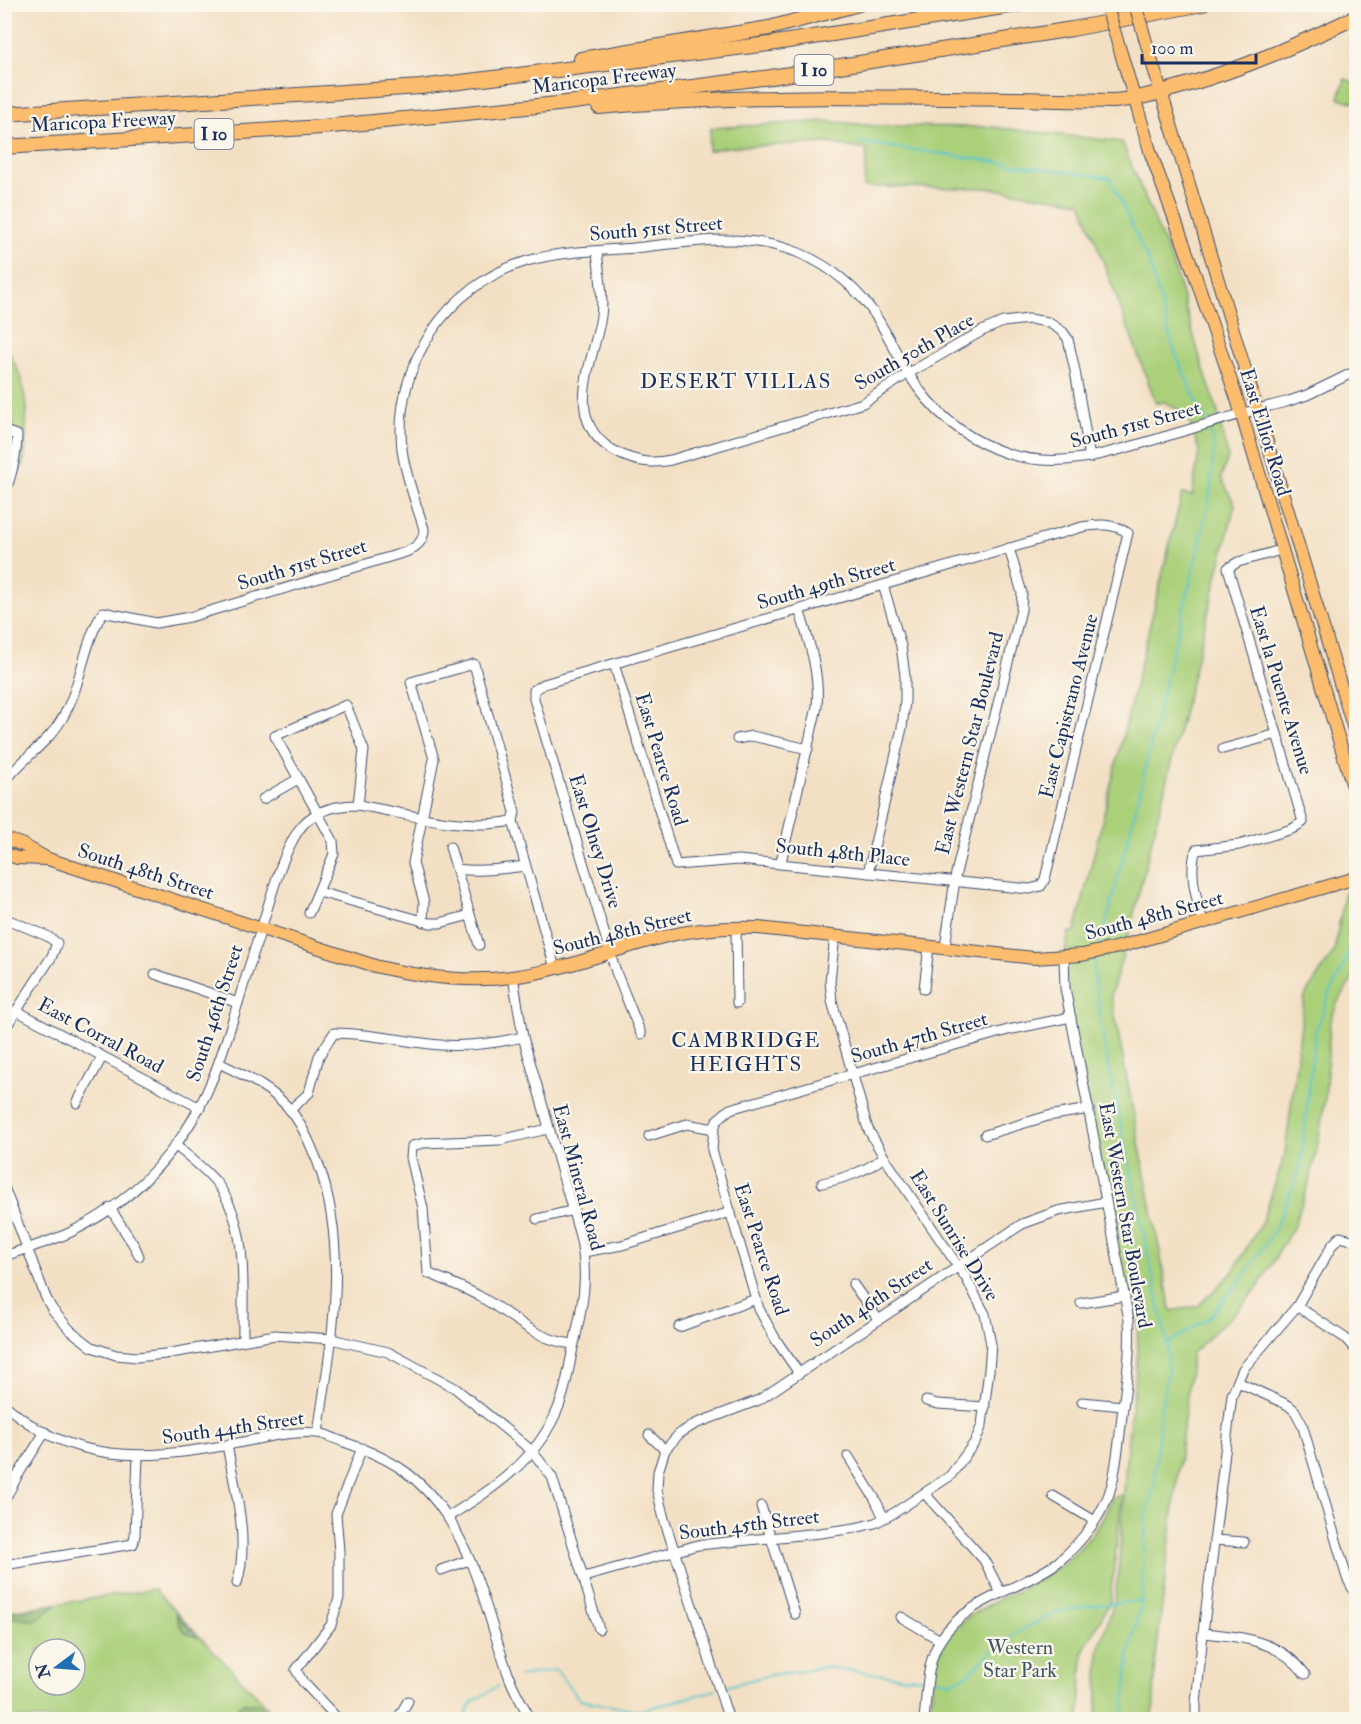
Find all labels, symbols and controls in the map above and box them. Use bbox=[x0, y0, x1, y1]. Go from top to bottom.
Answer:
scale bar bbox=[1142, 27, 1256, 65]
text: 100 m bbox=[1151, 37, 1194, 60]
road number: I 10 bbox=[794, 55, 834, 85]
street label: Maricopa Freeway bbox=[530, 57, 679, 101]
street label: Maricopa Freeway bbox=[30, 105, 178, 139]
road number: I 10 bbox=[194, 119, 234, 149]
street label: South 51st Street bbox=[588, 210, 724, 247]
street label: South 50th Place bbox=[850, 307, 978, 396]
street label: East Elliot Road bbox=[1234, 365, 1297, 499]
district label: DESERT VILLAS bbox=[640, 368, 832, 395]
street label: South 51st Street bbox=[1067, 395, 1204, 454]
street label: South 51st Street bbox=[234, 533, 370, 596]
street label: South 49th Street bbox=[754, 552, 899, 615]
street label: East la Puente Avenue bbox=[1244, 603, 1319, 778]
street label: East Capistrano Avenue bbox=[1033, 611, 1104, 801]
street label: East Western Star Boulevard bbox=[930, 629, 1009, 857]
street label: East Pearce Road bbox=[629, 690, 694, 829]
street label: East Olney Drive bbox=[563, 771, 628, 911]
street label: South 48th Place bbox=[774, 833, 911, 872]
street label: South 48th Street bbox=[75, 838, 218, 905]
street label: South 48th Street bbox=[1082, 885, 1226, 946]
street label: South 48th Street bbox=[550, 902, 694, 961]
street label: South 46th Street bbox=[181, 941, 249, 1085]
street label: East Corral Road bbox=[34, 992, 168, 1079]
street label: South 47th Street bbox=[848, 1006, 991, 1069]
district label: CAMBRIDGE HEIGHTS bbox=[671, 1027, 821, 1078]
street label: East Western Star Boulevard bbox=[1093, 1100, 1158, 1330]
street label: East Mineral Road bbox=[547, 1101, 610, 1253]
street label: East Sunrise Drive bbox=[904, 1165, 1005, 1305]
street label: East Pearce Road bbox=[728, 1180, 795, 1319]
street label: South 46th Street bbox=[805, 1252, 938, 1353]
street label: South 44th Street bbox=[160, 1405, 306, 1450]
street label: South 45th Street bbox=[677, 1503, 821, 1546]
park label: Western Star Park bbox=[983, 1635, 1057, 1683]
north arrow bbox=[27, 1637, 87, 1697]
text: N bbox=[32, 1661, 55, 1681]

